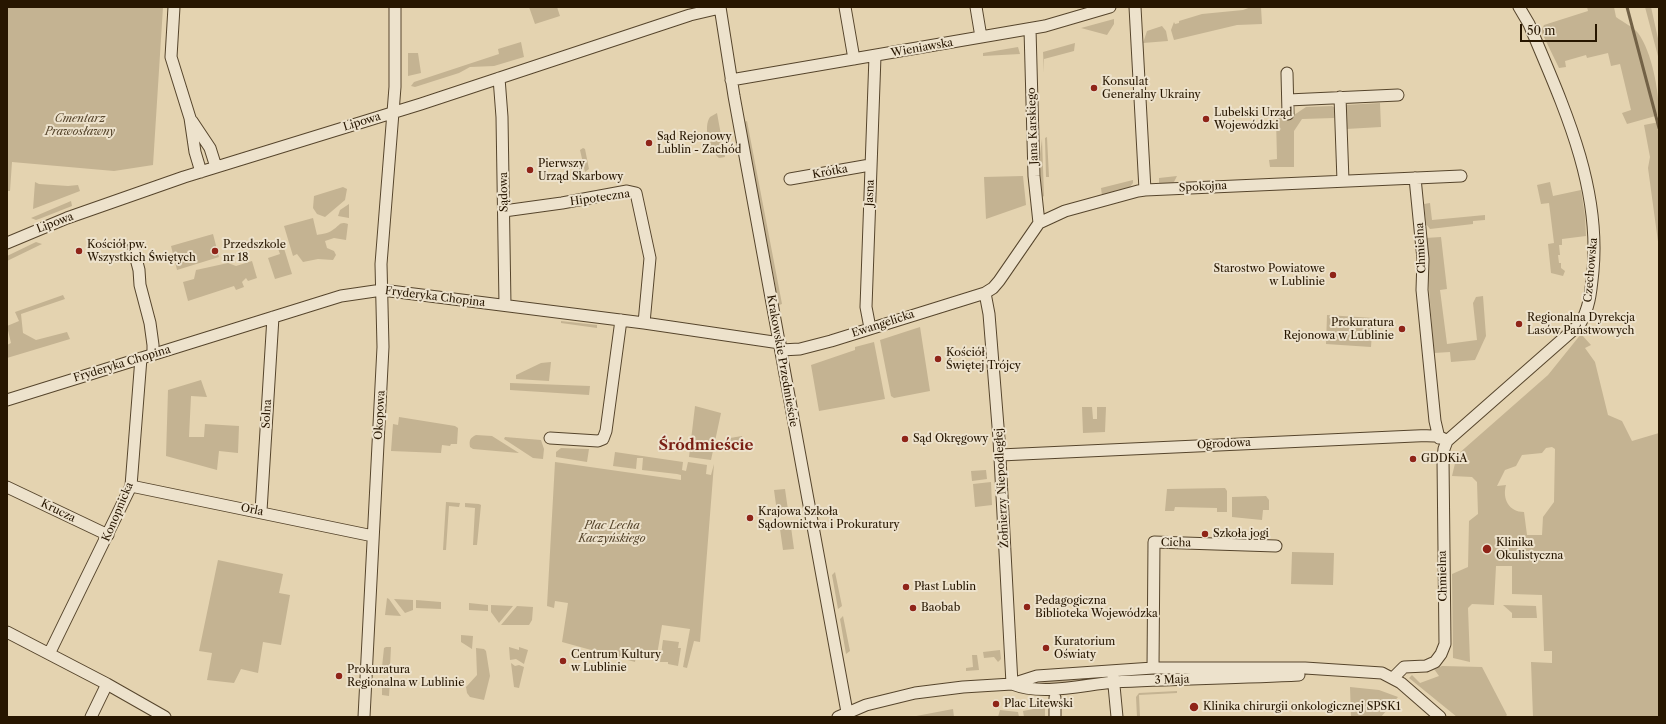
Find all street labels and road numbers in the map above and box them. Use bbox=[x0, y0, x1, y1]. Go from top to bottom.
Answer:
street label: Wieniawska bbox=[890, 36, 954, 60]
street label: Jana Karskiego bbox=[1025, 87, 1041, 165]
street label: Lipowa bbox=[342, 110, 382, 134]
street label: Krótka bbox=[811, 162, 849, 182]
street label: Sądowa bbox=[497, 172, 511, 212]
street label: Jasna bbox=[863, 179, 877, 207]
street label: Spokojna bbox=[1178, 179, 1228, 195]
street label: Hipoteczna bbox=[569, 187, 631, 209]
street label: Lipowa bbox=[35, 210, 75, 236]
street label: Chmielna bbox=[1413, 222, 1429, 274]
street label: Czechowska bbox=[1582, 237, 1600, 303]
street label: Fryderyka Chopina bbox=[384, 284, 486, 310]
street label: Krakowskie Przedmieście bbox=[764, 294, 800, 428]
street label: Ewangelicka bbox=[850, 308, 916, 340]
street label: Fryderyka Chopina bbox=[72, 343, 172, 385]
street label: Okopowa bbox=[372, 390, 388, 440]
street label: Solna bbox=[260, 399, 274, 429]
street label: Żołnierzy Niepodległej bbox=[992, 428, 1012, 548]
street label: Ogrodowa bbox=[1197, 436, 1251, 452]
street label: Konopnicka bbox=[100, 480, 136, 544]
street label: Krucza bbox=[38, 497, 78, 525]
street label: Orla bbox=[240, 501, 264, 519]
street label: Cicha bbox=[1161, 536, 1191, 550]
street label: Chmielna bbox=[1436, 550, 1450, 602]
street label: 3 Maja bbox=[1154, 673, 1190, 687]

